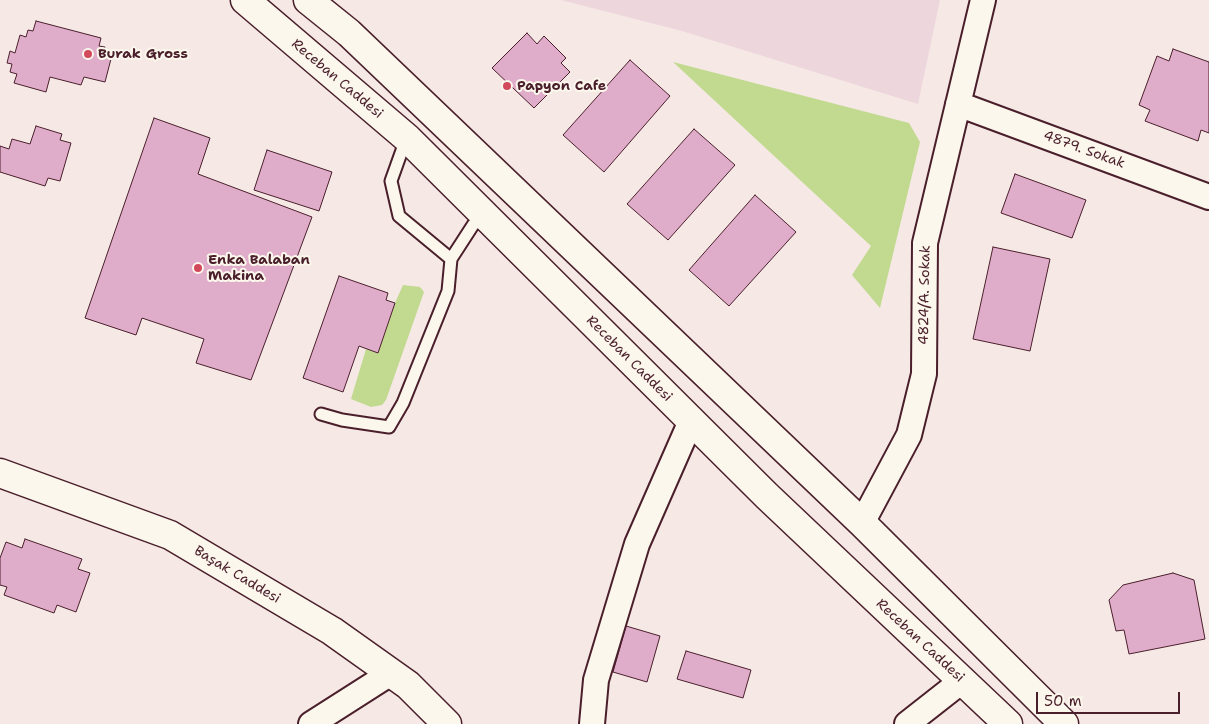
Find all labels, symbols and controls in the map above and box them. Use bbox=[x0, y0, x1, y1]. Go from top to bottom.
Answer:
street label: Receban Caddesi bbox=[288, 36, 386, 122]
place label: Burak Gross bbox=[98, 46, 188, 62]
marker: Burak Gross bbox=[82, 48, 94, 60]
place label: Papyon Cafe bbox=[517, 78, 606, 94]
marker: Papyon Cafe bbox=[501, 80, 513, 92]
street label: 4879. Sokak bbox=[1041, 127, 1127, 173]
street label: 4824/A. Sokak bbox=[916, 245, 934, 345]
place label: Enka Balaban Makina bbox=[208, 252, 310, 284]
marker: Enka Balaban Makina bbox=[192, 262, 204, 274]
street label: Receban Caddesi bbox=[582, 312, 676, 406]
street label: Başak Caddesi bbox=[191, 543, 283, 607]
street label: Receban Caddesi bbox=[872, 596, 968, 686]
scale bar bbox=[1039, 682, 1183, 714]
text: 50 m bbox=[1044, 691, 1082, 711]

